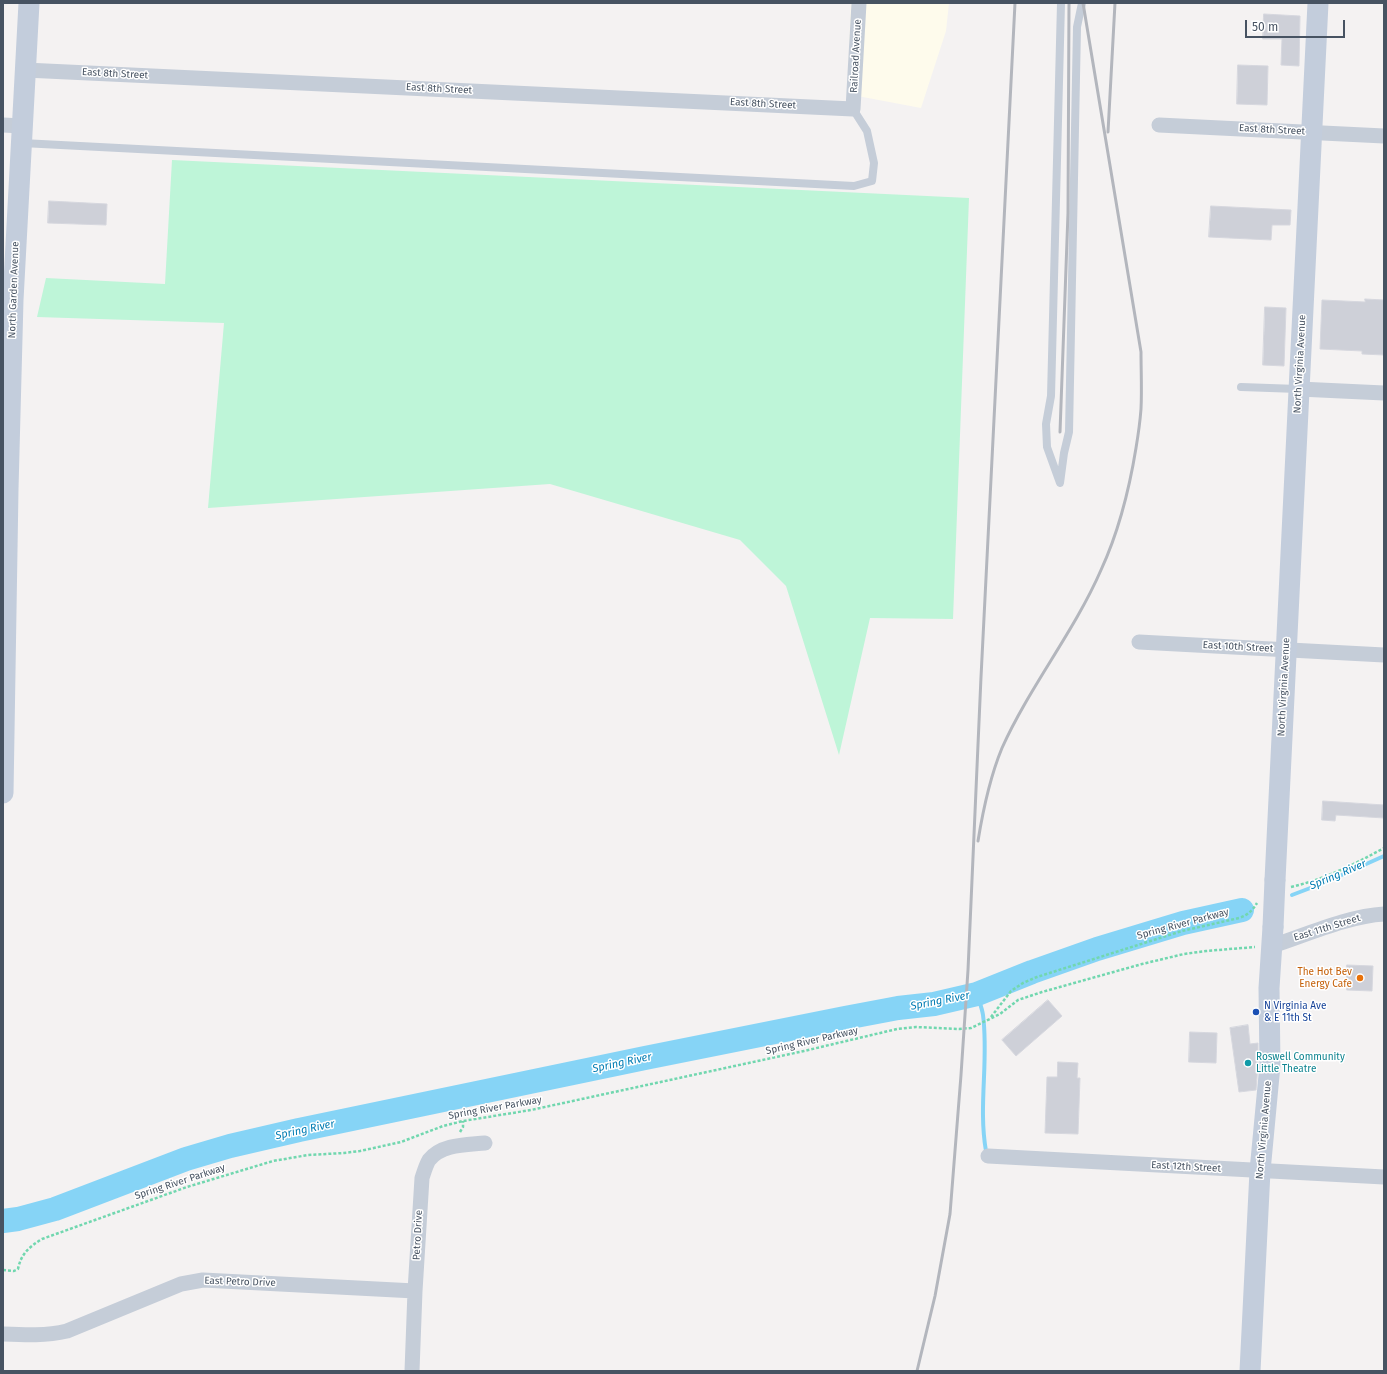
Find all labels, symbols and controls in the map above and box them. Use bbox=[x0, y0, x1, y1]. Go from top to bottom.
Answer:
scale bar bbox=[1247, 12, 1347, 38]
street label: Railroad Avenue bbox=[848, 19, 864, 93]
text: 50 m bbox=[1252, 20, 1278, 34]
street label: East 8th Street bbox=[82, 66, 148, 82]
street label: East 8th Street bbox=[406, 81, 472, 97]
street label: East 8th Street bbox=[730, 96, 796, 112]
street label: East 8th Street bbox=[1239, 122, 1305, 138]
street label: North Garden Avenue bbox=[6, 241, 22, 339]
street label: North Virginia Avenue bbox=[1291, 314, 1309, 414]
street label: North Virginia Avenue bbox=[1275, 637, 1293, 737]
street label: East 10th Street bbox=[1202, 639, 1274, 655]
water label: Spring River bbox=[1308, 857, 1368, 893]
street label: Spring River Parkway bbox=[1136, 906, 1230, 942]
street label: East 11th Street bbox=[1292, 912, 1362, 944]
place label: The Hot Bev Energy Cafe bbox=[1298, 966, 1352, 990]
marker: The Hot Bev Energy Cafe bbox=[1355, 973, 1365, 983]
water label: Spring River bbox=[909, 989, 971, 1013]
place label: N Virginia Ave & E 11th St bbox=[1264, 1000, 1326, 1024]
marker: N Virginia Ave & E 11th St bbox=[1251, 1007, 1261, 1017]
street label: Spring River Parkway bbox=[765, 1025, 859, 1057]
water label: Spring River bbox=[591, 1050, 653, 1076]
place label: Roswell Community Little Theatre bbox=[1256, 1051, 1345, 1074]
marker: Roswell Community Little Theatre bbox=[1243, 1058, 1253, 1068]
street label: North Virginia Avenue bbox=[1254, 1080, 1274, 1180]
street label: Spring River Parkway bbox=[447, 1094, 543, 1122]
water label: Spring River bbox=[274, 1117, 336, 1143]
street label: East 12th Street bbox=[1151, 1159, 1221, 1175]
street label: Spring River Parkway bbox=[133, 1162, 227, 1202]
street label: Petro Drive bbox=[411, 1210, 425, 1260]
street label: East Petro Drive bbox=[204, 1275, 276, 1289]

